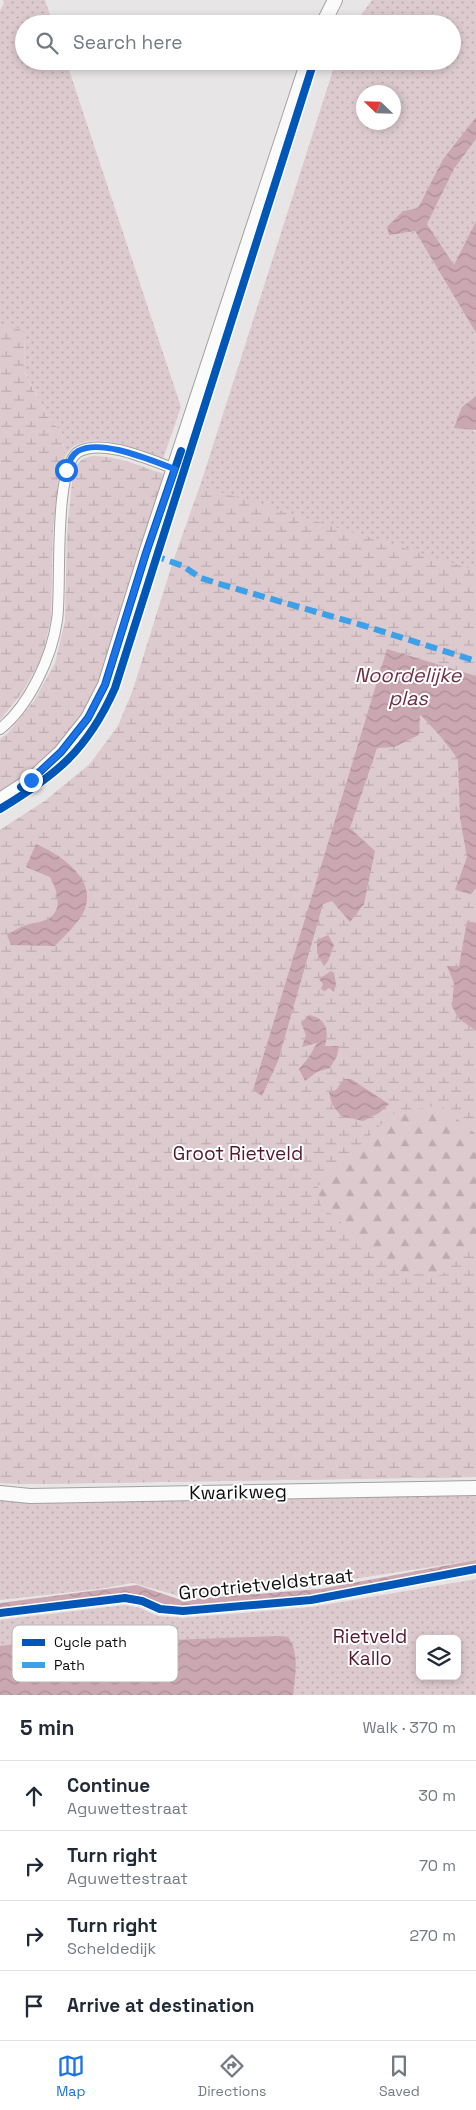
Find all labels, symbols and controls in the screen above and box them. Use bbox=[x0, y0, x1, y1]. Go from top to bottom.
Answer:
search box bbox=[15, 15, 461, 70]
icon: search bbox=[33, 29, 61, 57]
text: Search here bbox=[73, 30, 183, 55]
north arrow bbox=[356, 85, 401, 130]
route start bbox=[55, 459, 78, 482]
water label: Noordelijke plas bbox=[355, 662, 463, 711]
route end bbox=[20, 769, 43, 792]
park label: Groot Rietveld bbox=[173, 1141, 303, 1166]
street label: Kwarikweg bbox=[189, 1479, 287, 1505]
street label: Grootrietveldstraat bbox=[177, 1562, 355, 1606]
park label: Rietveld Kallo bbox=[333, 1624, 407, 1671]
legend bbox=[12, 1625, 178, 1682]
text: Cycle path bbox=[54, 1633, 127, 1651]
map controls bbox=[416, 1635, 461, 1680]
button: layers bbox=[416, 1635, 461, 1680]
text: Path bbox=[54, 1656, 85, 1674]
text: 5 min bbox=[20, 1714, 74, 1741]
text: Walk · 370 m bbox=[363, 1717, 456, 1738]
text: Continue bbox=[67, 1773, 150, 1798]
icon: ahead bbox=[20, 1782, 48, 1810]
text: 30 m bbox=[418, 1785, 456, 1806]
text: Aguwettestraat bbox=[67, 1798, 188, 1819]
text: Turn right bbox=[67, 1843, 157, 1868]
icon: right bbox=[20, 1852, 48, 1880]
text: 70 m bbox=[419, 1855, 456, 1876]
text: Aguwettestraat bbox=[67, 1868, 188, 1889]
text: Turn right bbox=[67, 1913, 157, 1938]
icon: right bbox=[20, 1922, 48, 1950]
text: 270 m bbox=[409, 1925, 456, 1946]
text: Scheldedijk bbox=[67, 1938, 156, 1959]
icon: arrive bbox=[20, 1992, 48, 2020]
text: Arrive at destination bbox=[67, 1993, 255, 2018]
tab: Map bbox=[56, 2052, 85, 2100]
tab: Directions bbox=[198, 2052, 266, 2100]
tab: Saved bbox=[379, 2052, 420, 2100]

